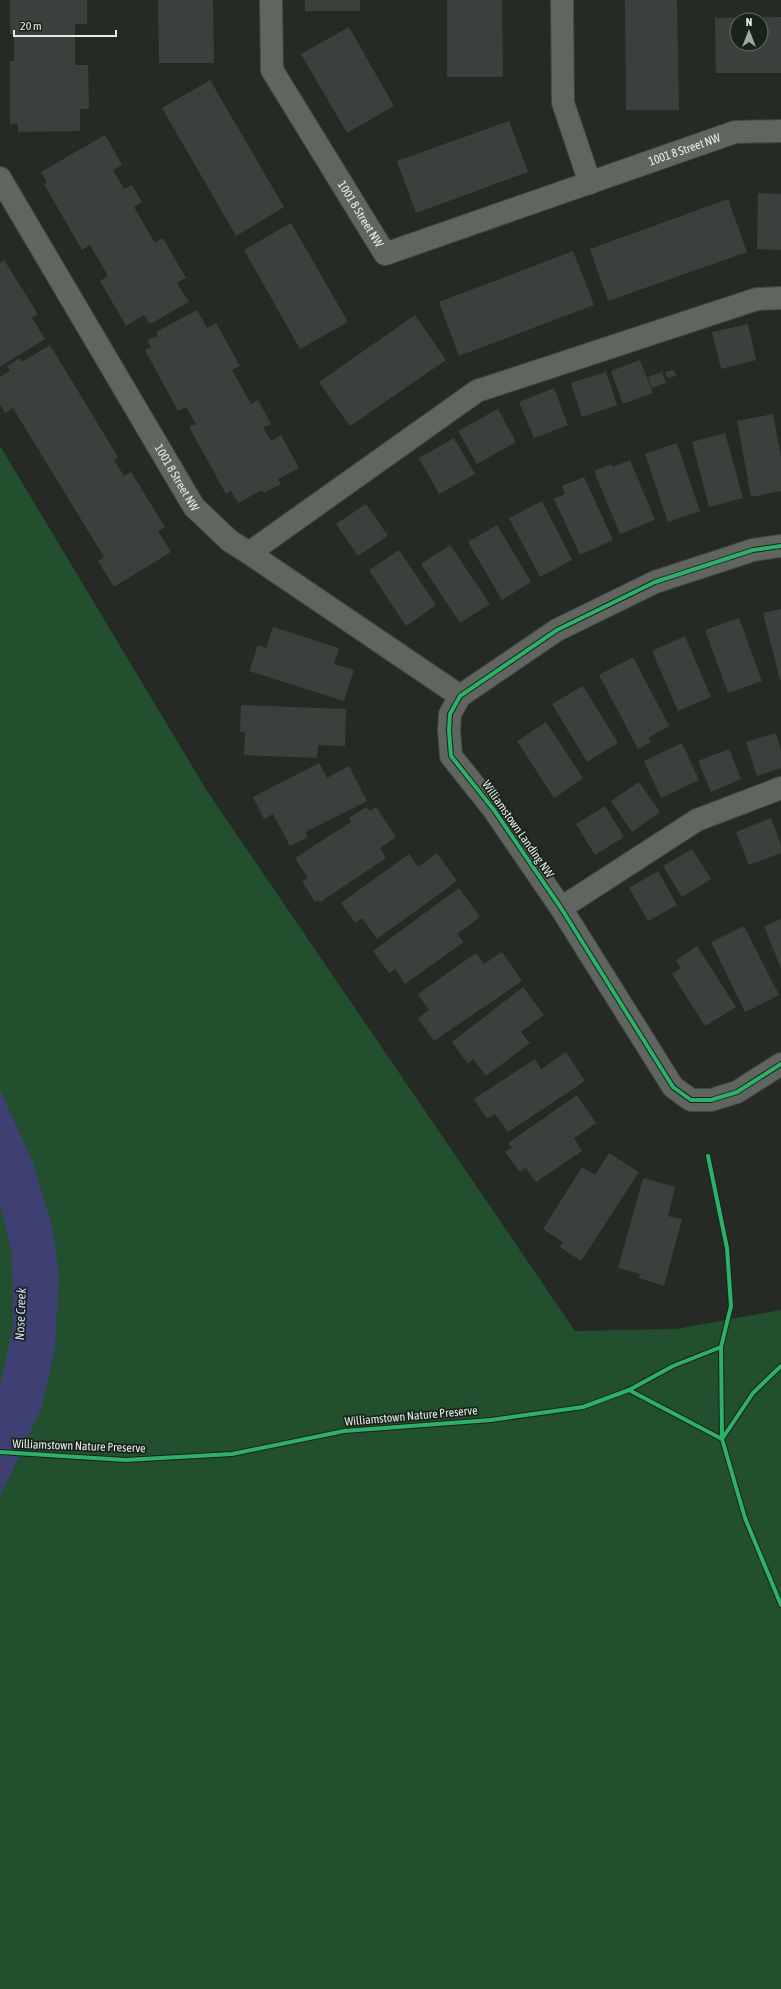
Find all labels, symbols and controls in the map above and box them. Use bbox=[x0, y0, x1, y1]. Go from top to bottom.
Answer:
scale bar bbox=[14, 12, 116, 38]
north arrow bbox=[729, 12, 769, 52]
text: N bbox=[746, 16, 752, 28]
text: 20 m bbox=[20, 19, 42, 33]
street label: 1001 8 Street NW bbox=[647, 131, 723, 169]
street label: 1001 8 Street NW bbox=[335, 178, 386, 250]
street label: 1001 8 Street NW bbox=[152, 442, 202, 514]
street label: Williamstown Landing NW bbox=[479, 778, 557, 881]
water label: Nose Creek bbox=[12, 1287, 29, 1341]
street label: Williamstown Nature Preserve bbox=[344, 1403, 478, 1429]
street label: Williamstown Nature Preserve bbox=[12, 1437, 146, 1455]

